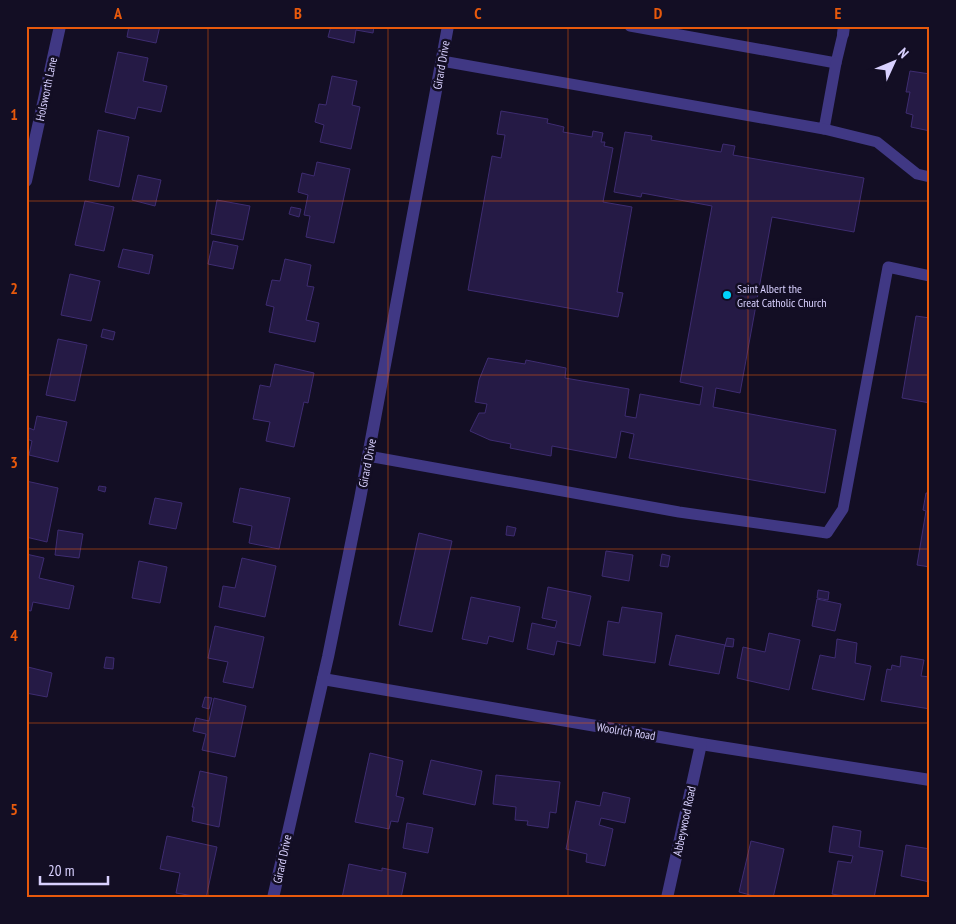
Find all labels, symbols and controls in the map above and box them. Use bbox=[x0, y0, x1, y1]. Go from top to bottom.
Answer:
text: A bbox=[113, 3, 123, 23]
text: B bbox=[294, 3, 302, 23]
text: C bbox=[474, 3, 482, 23]
text: D bbox=[654, 3, 663, 23]
text: E bbox=[835, 3, 842, 23]
north arrow bbox=[868, 38, 918, 88]
street label: Girard Drive bbox=[429, 39, 453, 91]
text: N bbox=[894, 44, 912, 62]
street label: Holsworth Lane bbox=[32, 56, 60, 122]
text: 1 bbox=[10, 104, 18, 124]
text: 2 bbox=[10, 278, 18, 298]
place label: Saint Albert the Great Catholic Church bbox=[737, 281, 827, 310]
marker: Saint Albert the Great Catholic Church bbox=[721, 289, 733, 301]
street label: Girard Drive bbox=[355, 437, 379, 489]
text: 3 bbox=[10, 452, 18, 472]
text: 4 bbox=[10, 625, 18, 645]
street label: Woolrich Road bbox=[596, 719, 656, 743]
street label: Abbeywood Road bbox=[669, 785, 699, 857]
text: 5 bbox=[10, 799, 18, 819]
street label: Girard Drive bbox=[270, 833, 294, 885]
scale bar bbox=[40, 854, 108, 886]
text: 20 m bbox=[48, 861, 74, 880]

